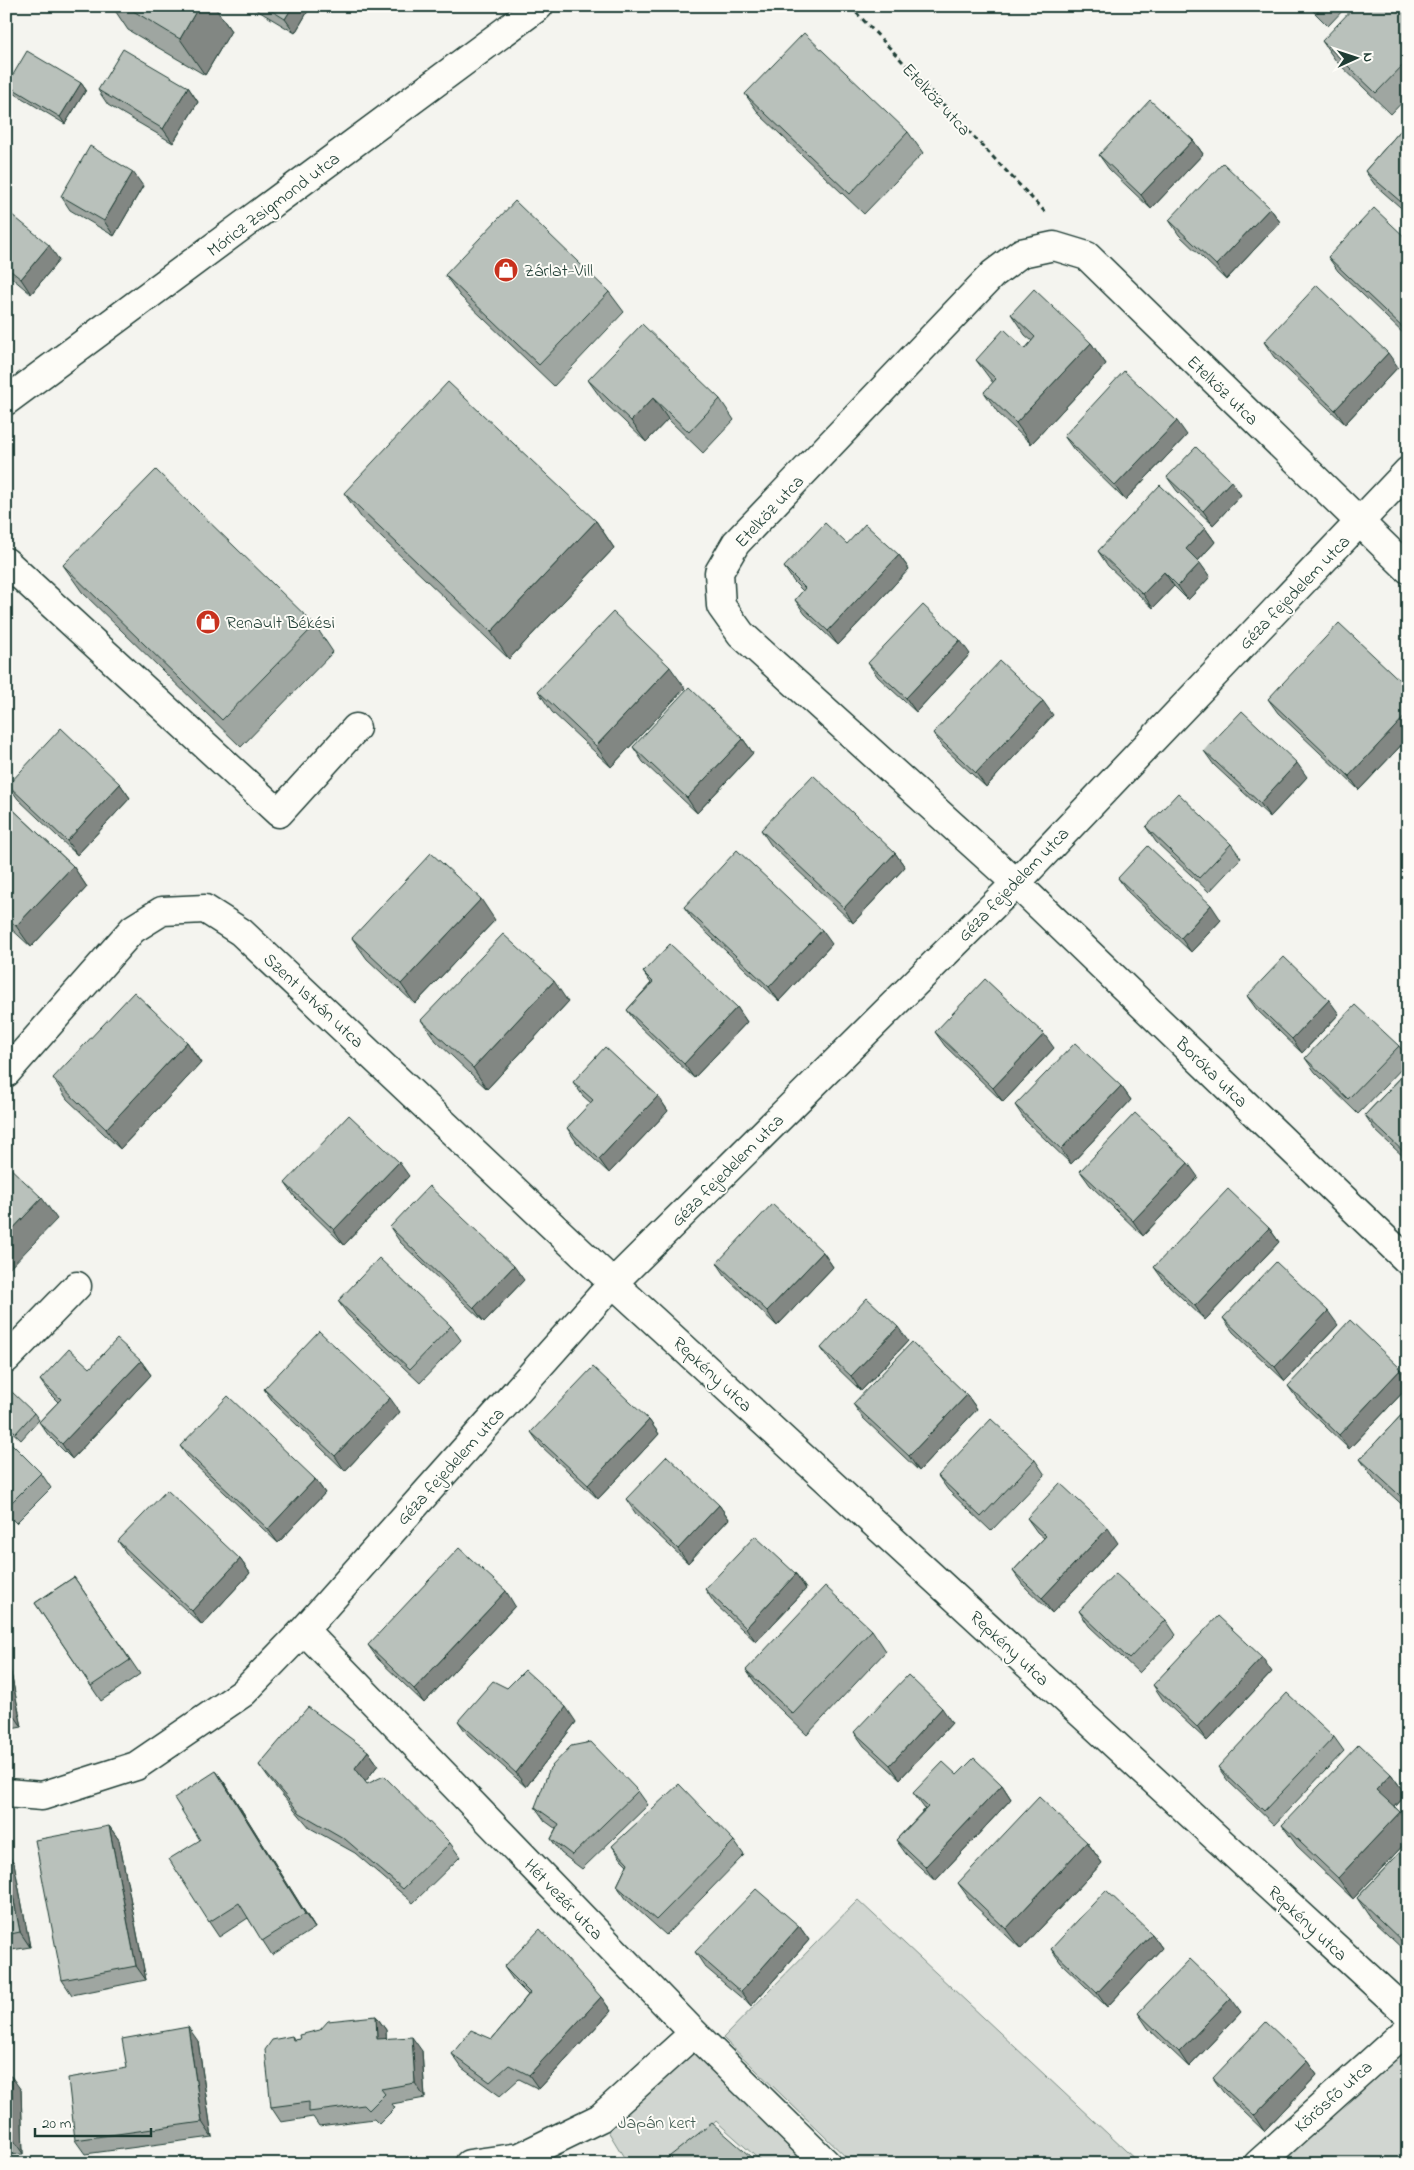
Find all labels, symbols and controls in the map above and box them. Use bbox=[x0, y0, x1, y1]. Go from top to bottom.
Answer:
north arrow bbox=[1332, 32, 1382, 82]
text: N bbox=[1357, 52, 1378, 63]
street label: Etelköz utca bbox=[895, 58, 976, 143]
street label: Móricz Zsigmond utca bbox=[202, 147, 347, 265]
shop icon: Zárlat-Vill bbox=[493, 257, 519, 283]
place label: Zárlat-Vill bbox=[524, 259, 593, 285]
street label: Etelköz utca bbox=[1180, 350, 1263, 433]
street label: Etelköz utca bbox=[730, 470, 811, 555]
street label: Géza fejedelem utca bbox=[1234, 530, 1357, 657]
shop icon: Renault Békési bbox=[195, 609, 221, 635]
place label: Renault Békési bbox=[226, 611, 335, 637]
street label: Géza fejedelem utca bbox=[953, 822, 1076, 949]
street label: Szent István utca bbox=[256, 948, 369, 1055]
street label: Boróka utca bbox=[1168, 1031, 1253, 1115]
street label: Géza fejedelem utca bbox=[666, 1109, 791, 1234]
street label: Repkény utca bbox=[666, 1332, 757, 1419]
street label: Géza fejedelem utca bbox=[391, 1403, 512, 1532]
street label: Repkény utca bbox=[963, 1606, 1054, 1693]
street label: Hét vezér utca bbox=[517, 1854, 608, 1947]
street label: Repkény utca bbox=[1261, 1881, 1352, 1968]
street label: Körösfő utca bbox=[1289, 2055, 1379, 2140]
scale bar bbox=[35, 2105, 151, 2137]
park label: Japán kert bbox=[618, 2111, 696, 2137]
text: 20 m bbox=[42, 2113, 72, 2135]

